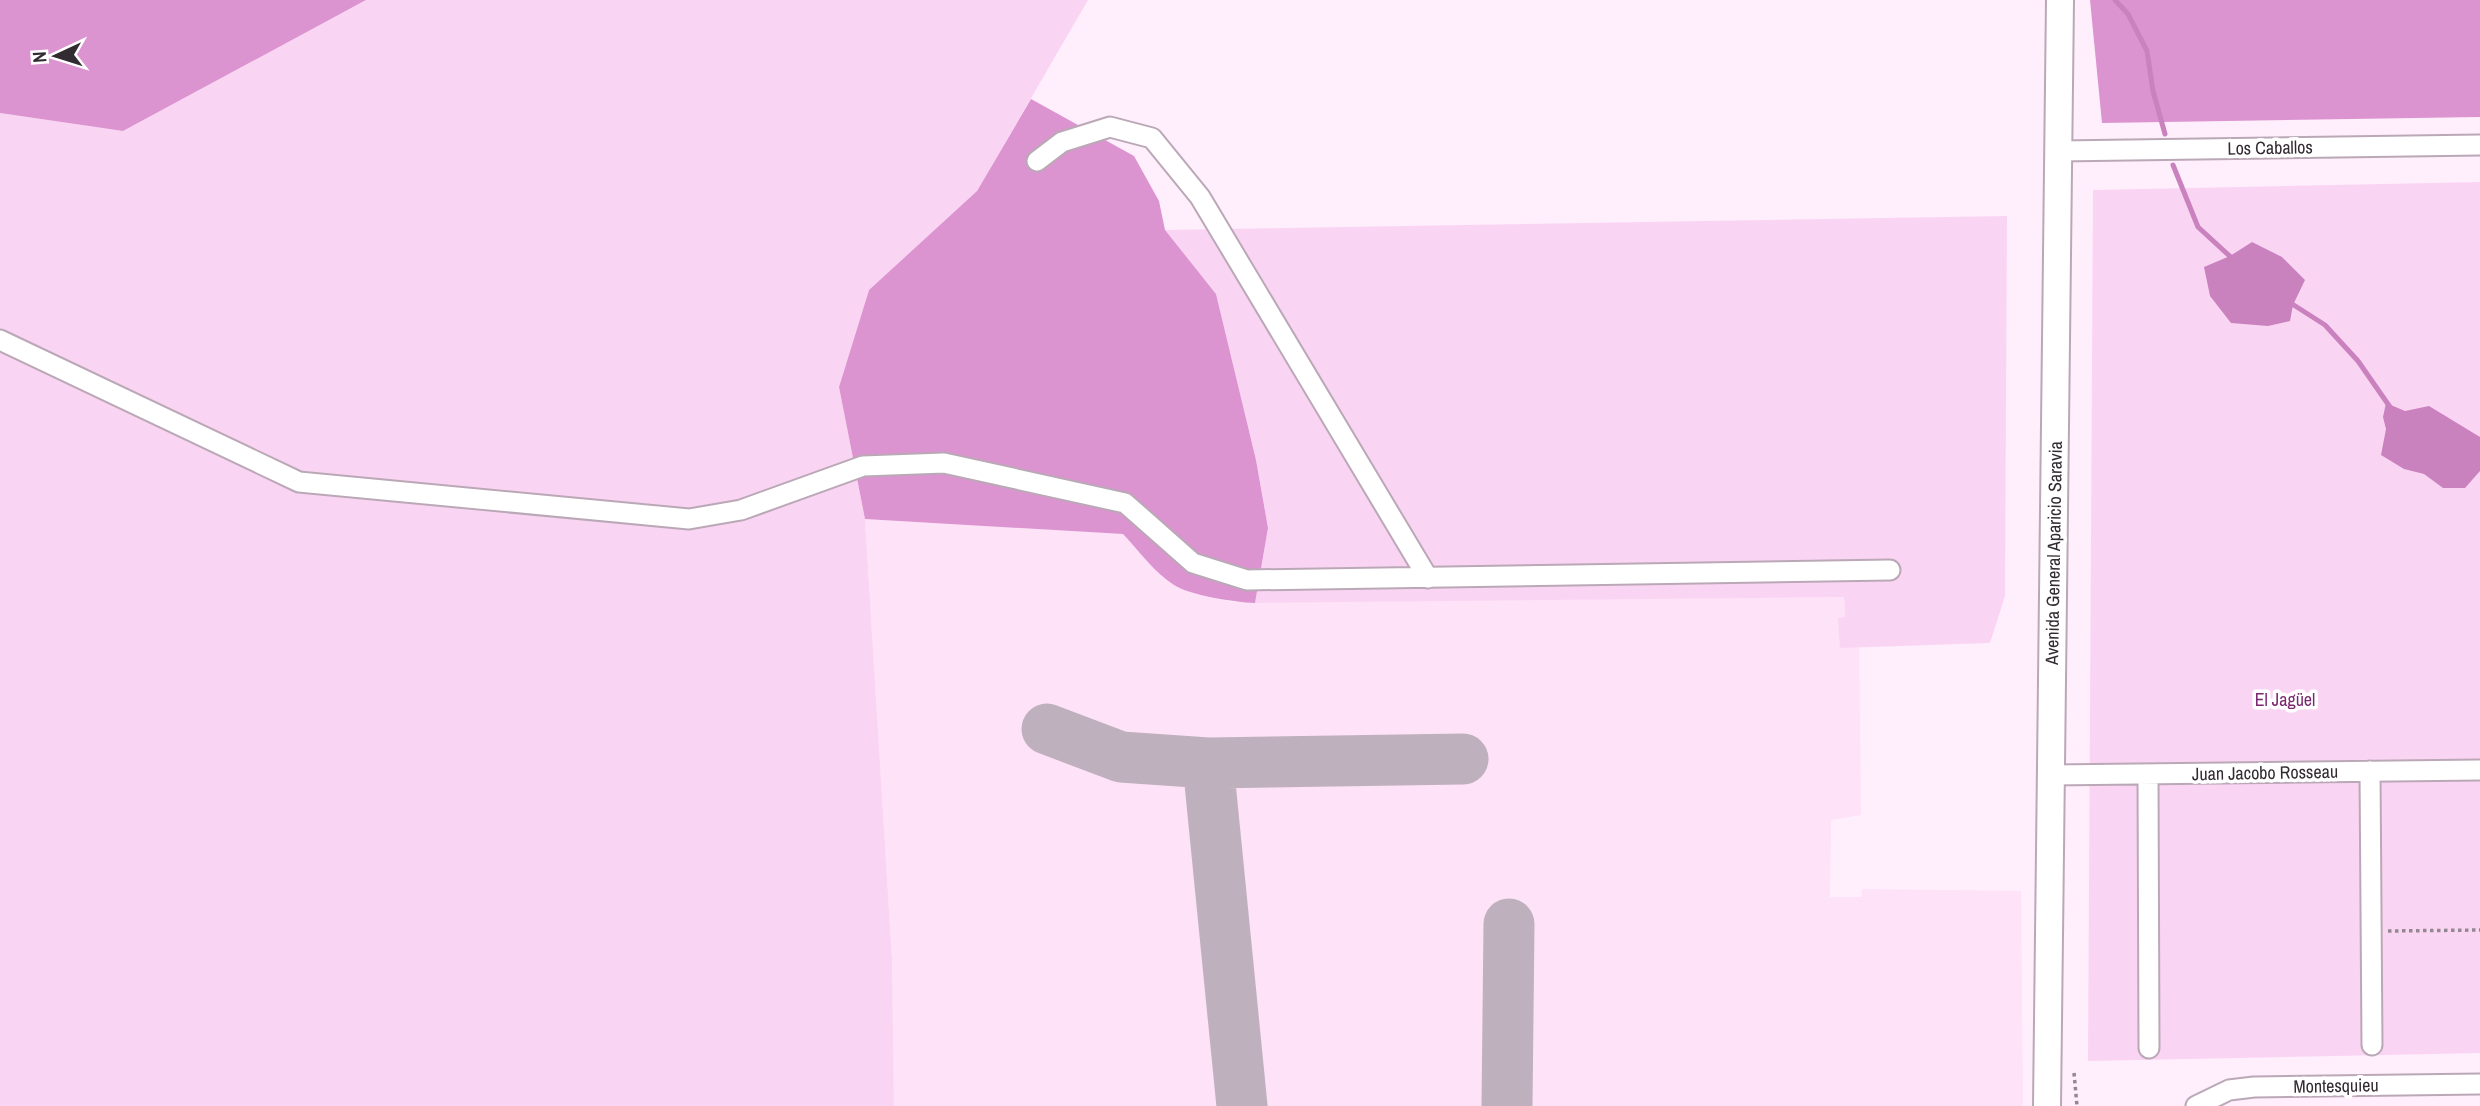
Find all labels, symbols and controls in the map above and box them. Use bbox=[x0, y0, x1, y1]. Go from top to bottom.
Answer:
north arrow bbox=[21, 21, 91, 91]
text: N bbox=[26, 51, 52, 64]
street label: Los Caballos bbox=[2227, 134, 2313, 161]
street label: Avenida General Aparicio Saravia bbox=[2039, 441, 2068, 666]
park label: El Jagüel bbox=[2255, 687, 2315, 712]
street label: Juan Jacobo Rosseau bbox=[2192, 759, 2338, 786]
street label: Montesquieu bbox=[2293, 1072, 2379, 1099]

